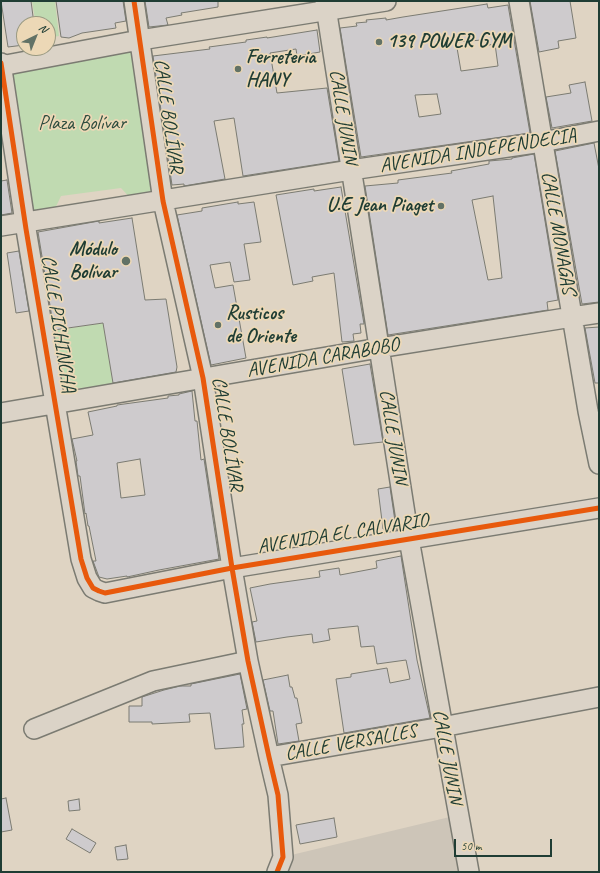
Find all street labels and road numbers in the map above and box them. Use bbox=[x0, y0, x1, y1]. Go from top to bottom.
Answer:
street label: CALLE BOLÍVAR bbox=[148, 57, 188, 175]
street label: CALLE JUNIN bbox=[324, 68, 362, 166]
street label: AVENIDA INDEPENDECIA bbox=[378, 124, 578, 178]
street label: CALLE MONAGAS bbox=[535, 170, 581, 296]
street label: CALLE PICHINCHA bbox=[35, 254, 81, 394]
street label: AVENIDA CARABOBO bbox=[245, 333, 401, 383]
street label: CALLE BOLÍVAR bbox=[206, 375, 248, 493]
street label: CALLE JUNIN bbox=[374, 388, 412, 486]
street label: AVENIDA EL CALVARIO bbox=[256, 509, 430, 559]
street label: CALLE JUNIN bbox=[427, 708, 467, 806]
street label: CALLE VERSALLES bbox=[283, 720, 419, 766]

